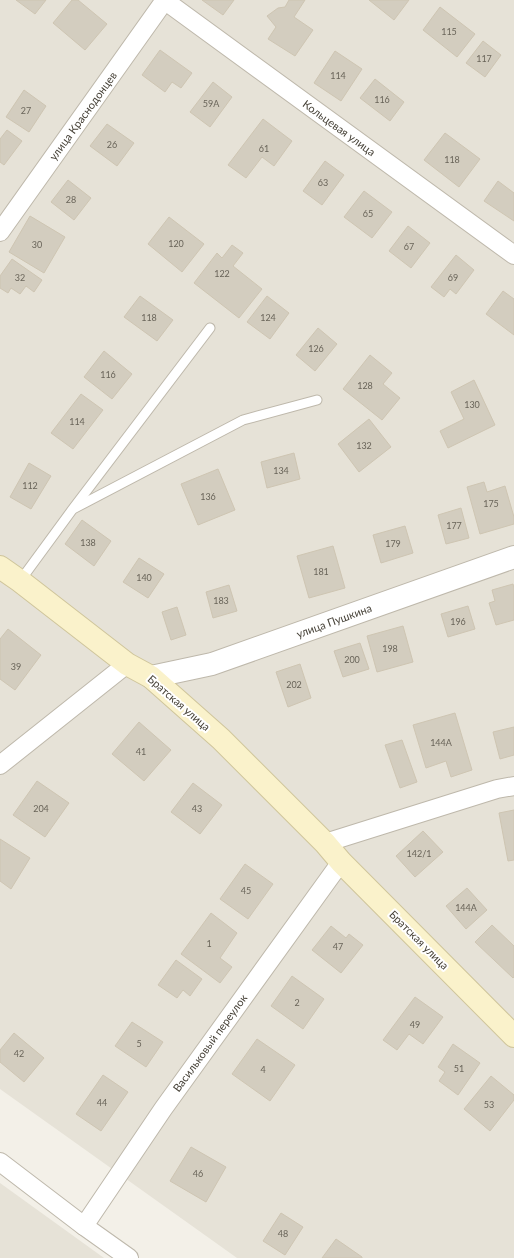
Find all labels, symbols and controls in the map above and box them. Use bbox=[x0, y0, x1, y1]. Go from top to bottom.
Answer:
house number: 115 bbox=[441, 26, 457, 37]
house number: 117 bbox=[476, 53, 492, 64]
street label: улица Краснодонцев bbox=[46, 69, 119, 162]
house number: 114 bbox=[330, 70, 346, 81]
house number: 116 bbox=[374, 94, 390, 105]
street label: Кольцевая улица bbox=[301, 97, 378, 158]
house number: 59А bbox=[203, 98, 220, 109]
house number: 27 bbox=[21, 105, 31, 116]
house number: 26 bbox=[107, 139, 117, 150]
house number: 61 bbox=[259, 143, 269, 154]
house number: 118 bbox=[444, 154, 460, 165]
house number: 63 bbox=[318, 177, 328, 188]
house number: 28 bbox=[66, 194, 76, 205]
house number: 65 bbox=[363, 208, 373, 219]
house number: 120 bbox=[168, 238, 184, 249]
house number: 30 bbox=[32, 239, 42, 250]
house number: 67 bbox=[404, 241, 414, 252]
house number: 122 bbox=[214, 268, 230, 279]
house number: 32 bbox=[15, 272, 25, 283]
house number: 69 bbox=[448, 272, 458, 283]
house number: 118 bbox=[141, 312, 157, 323]
house number: 124 bbox=[260, 312, 276, 323]
house number: 126 bbox=[308, 343, 324, 354]
house number: 116 bbox=[100, 369, 116, 380]
house number: 128 bbox=[357, 380, 373, 391]
house number: 130 bbox=[464, 399, 480, 410]
house number: 114 bbox=[69, 416, 85, 427]
house number: 132 bbox=[356, 440, 372, 451]
house number: 134 bbox=[273, 465, 289, 476]
house number: 112 bbox=[22, 480, 38, 491]
house number: 136 bbox=[200, 491, 216, 502]
house number: 175 bbox=[483, 498, 499, 509]
house number: 177 bbox=[446, 520, 462, 531]
house number: 138 bbox=[80, 537, 96, 548]
house number: 179 bbox=[385, 538, 401, 549]
house number: 181 bbox=[313, 566, 329, 577]
house number: 140 bbox=[136, 572, 152, 583]
house number: 183 bbox=[213, 595, 229, 606]
street label: улица Пушкина bbox=[294, 601, 373, 640]
house number: 196 bbox=[450, 616, 466, 627]
house number: 198 bbox=[382, 643, 398, 654]
house number: 200 bbox=[344, 654, 360, 665]
house number: 39 bbox=[11, 661, 21, 672]
street label: Братская улица bbox=[146, 672, 213, 733]
house number: 202 bbox=[286, 679, 302, 690]
house number: 144А bbox=[430, 737, 453, 748]
house number: 41 bbox=[136, 746, 146, 757]
house number: 204 bbox=[33, 803, 49, 814]
house number: 43 bbox=[192, 803, 202, 814]
house number: 142/1 bbox=[407, 848, 431, 859]
house number: 45 bbox=[241, 885, 251, 896]
house number: 144А bbox=[455, 902, 478, 913]
street label: Братская улица bbox=[387, 907, 452, 972]
house number: 1 bbox=[206, 938, 212, 949]
house number: 47 bbox=[333, 941, 343, 952]
street label: Васильковый переулок bbox=[170, 991, 250, 1094]
house number: 2 bbox=[294, 997, 300, 1008]
house number: 49 bbox=[410, 1019, 420, 1030]
house number: 5 bbox=[136, 1038, 142, 1049]
house number: 42 bbox=[14, 1048, 24, 1059]
house number: 51 bbox=[454, 1063, 464, 1074]
house number: 4 bbox=[260, 1064, 266, 1075]
house number: 44 bbox=[97, 1097, 107, 1108]
house number: 53 bbox=[484, 1099, 494, 1110]
house number: 46 bbox=[193, 1168, 203, 1179]
house number: 48 bbox=[278, 1228, 288, 1239]

